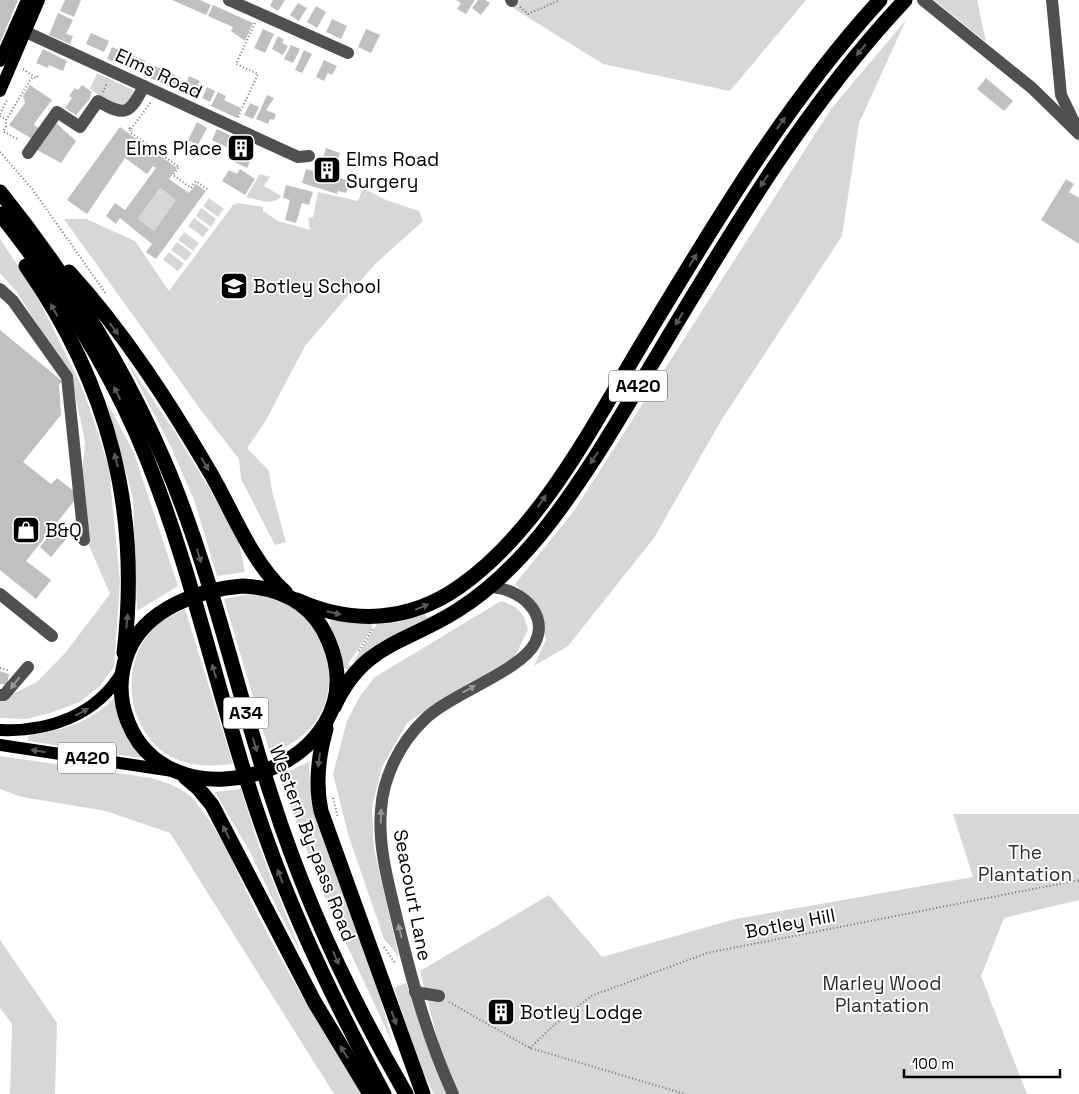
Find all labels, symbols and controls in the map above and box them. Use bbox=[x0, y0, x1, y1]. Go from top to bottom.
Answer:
street label: Elms Road bbox=[111, 42, 206, 104]
one-way arrow bbox=[855, 44, 866, 57]
one-way arrow bbox=[776, 116, 786, 130]
building icon: Elms Place bbox=[226, 133, 256, 163]
place label: Elms Place bbox=[126, 136, 222, 161]
place label: Elms Road Surgery bbox=[346, 147, 439, 194]
building icon: Elms Road Surgery bbox=[312, 155, 342, 185]
one-way arrow bbox=[759, 174, 769, 187]
one-way arrow bbox=[688, 253, 697, 266]
school or university icon: Botley School bbox=[219, 271, 249, 301]
place label: Botley School bbox=[253, 274, 381, 299]
one-way arrow bbox=[50, 303, 58, 318]
one-way arrow bbox=[674, 312, 683, 325]
one-way arrow bbox=[109, 322, 119, 336]
road number: A420 bbox=[609, 371, 667, 402]
one-way arrow bbox=[113, 386, 121, 401]
one-way arrow bbox=[589, 451, 599, 464]
one-way arrow bbox=[111, 453, 119, 468]
one-way arrow bbox=[200, 457, 209, 470]
one-way arrow bbox=[537, 494, 547, 508]
shop icon: B&Q bbox=[11, 515, 41, 545]
place label: B&Q bbox=[45, 518, 82, 543]
one-way arrow bbox=[195, 548, 203, 563]
one-way arrow bbox=[415, 603, 429, 611]
one-way arrow bbox=[327, 609, 342, 617]
one-way arrow bbox=[124, 613, 132, 629]
one-way arrow bbox=[210, 664, 218, 679]
one-way arrow bbox=[10, 677, 21, 690]
one-way arrow bbox=[462, 685, 476, 693]
road number: A34 bbox=[224, 698, 268, 728]
one-way arrow bbox=[76, 708, 89, 717]
one-way arrow bbox=[251, 738, 259, 753]
road number: A420 bbox=[58, 742, 116, 774]
street label: Western By-pass Road bbox=[264, 742, 362, 945]
one-way arrow bbox=[30, 746, 46, 754]
one-way arrow bbox=[315, 753, 323, 769]
one-way arrow bbox=[377, 807, 385, 823]
one-way arrow bbox=[222, 825, 230, 839]
street label: Seacourt Lane bbox=[388, 827, 437, 963]
park label: The Plantation bbox=[978, 840, 1072, 887]
one-way arrow bbox=[276, 868, 284, 883]
street label: Botley Hill bbox=[743, 902, 837, 944]
one-way arrow bbox=[396, 924, 404, 939]
one-way arrow bbox=[332, 951, 340, 965]
park label: Marley Wood Plantation bbox=[823, 971, 941, 1018]
building icon: Botley Lodge bbox=[486, 997, 516, 1027]
place label: Botley Lodge bbox=[520, 1000, 643, 1025]
one-way arrow bbox=[390, 1011, 398, 1026]
one-way arrow bbox=[339, 1046, 349, 1059]
scale bar bbox=[904, 1046, 1060, 1078]
text: 100 m bbox=[912, 1054, 954, 1073]

